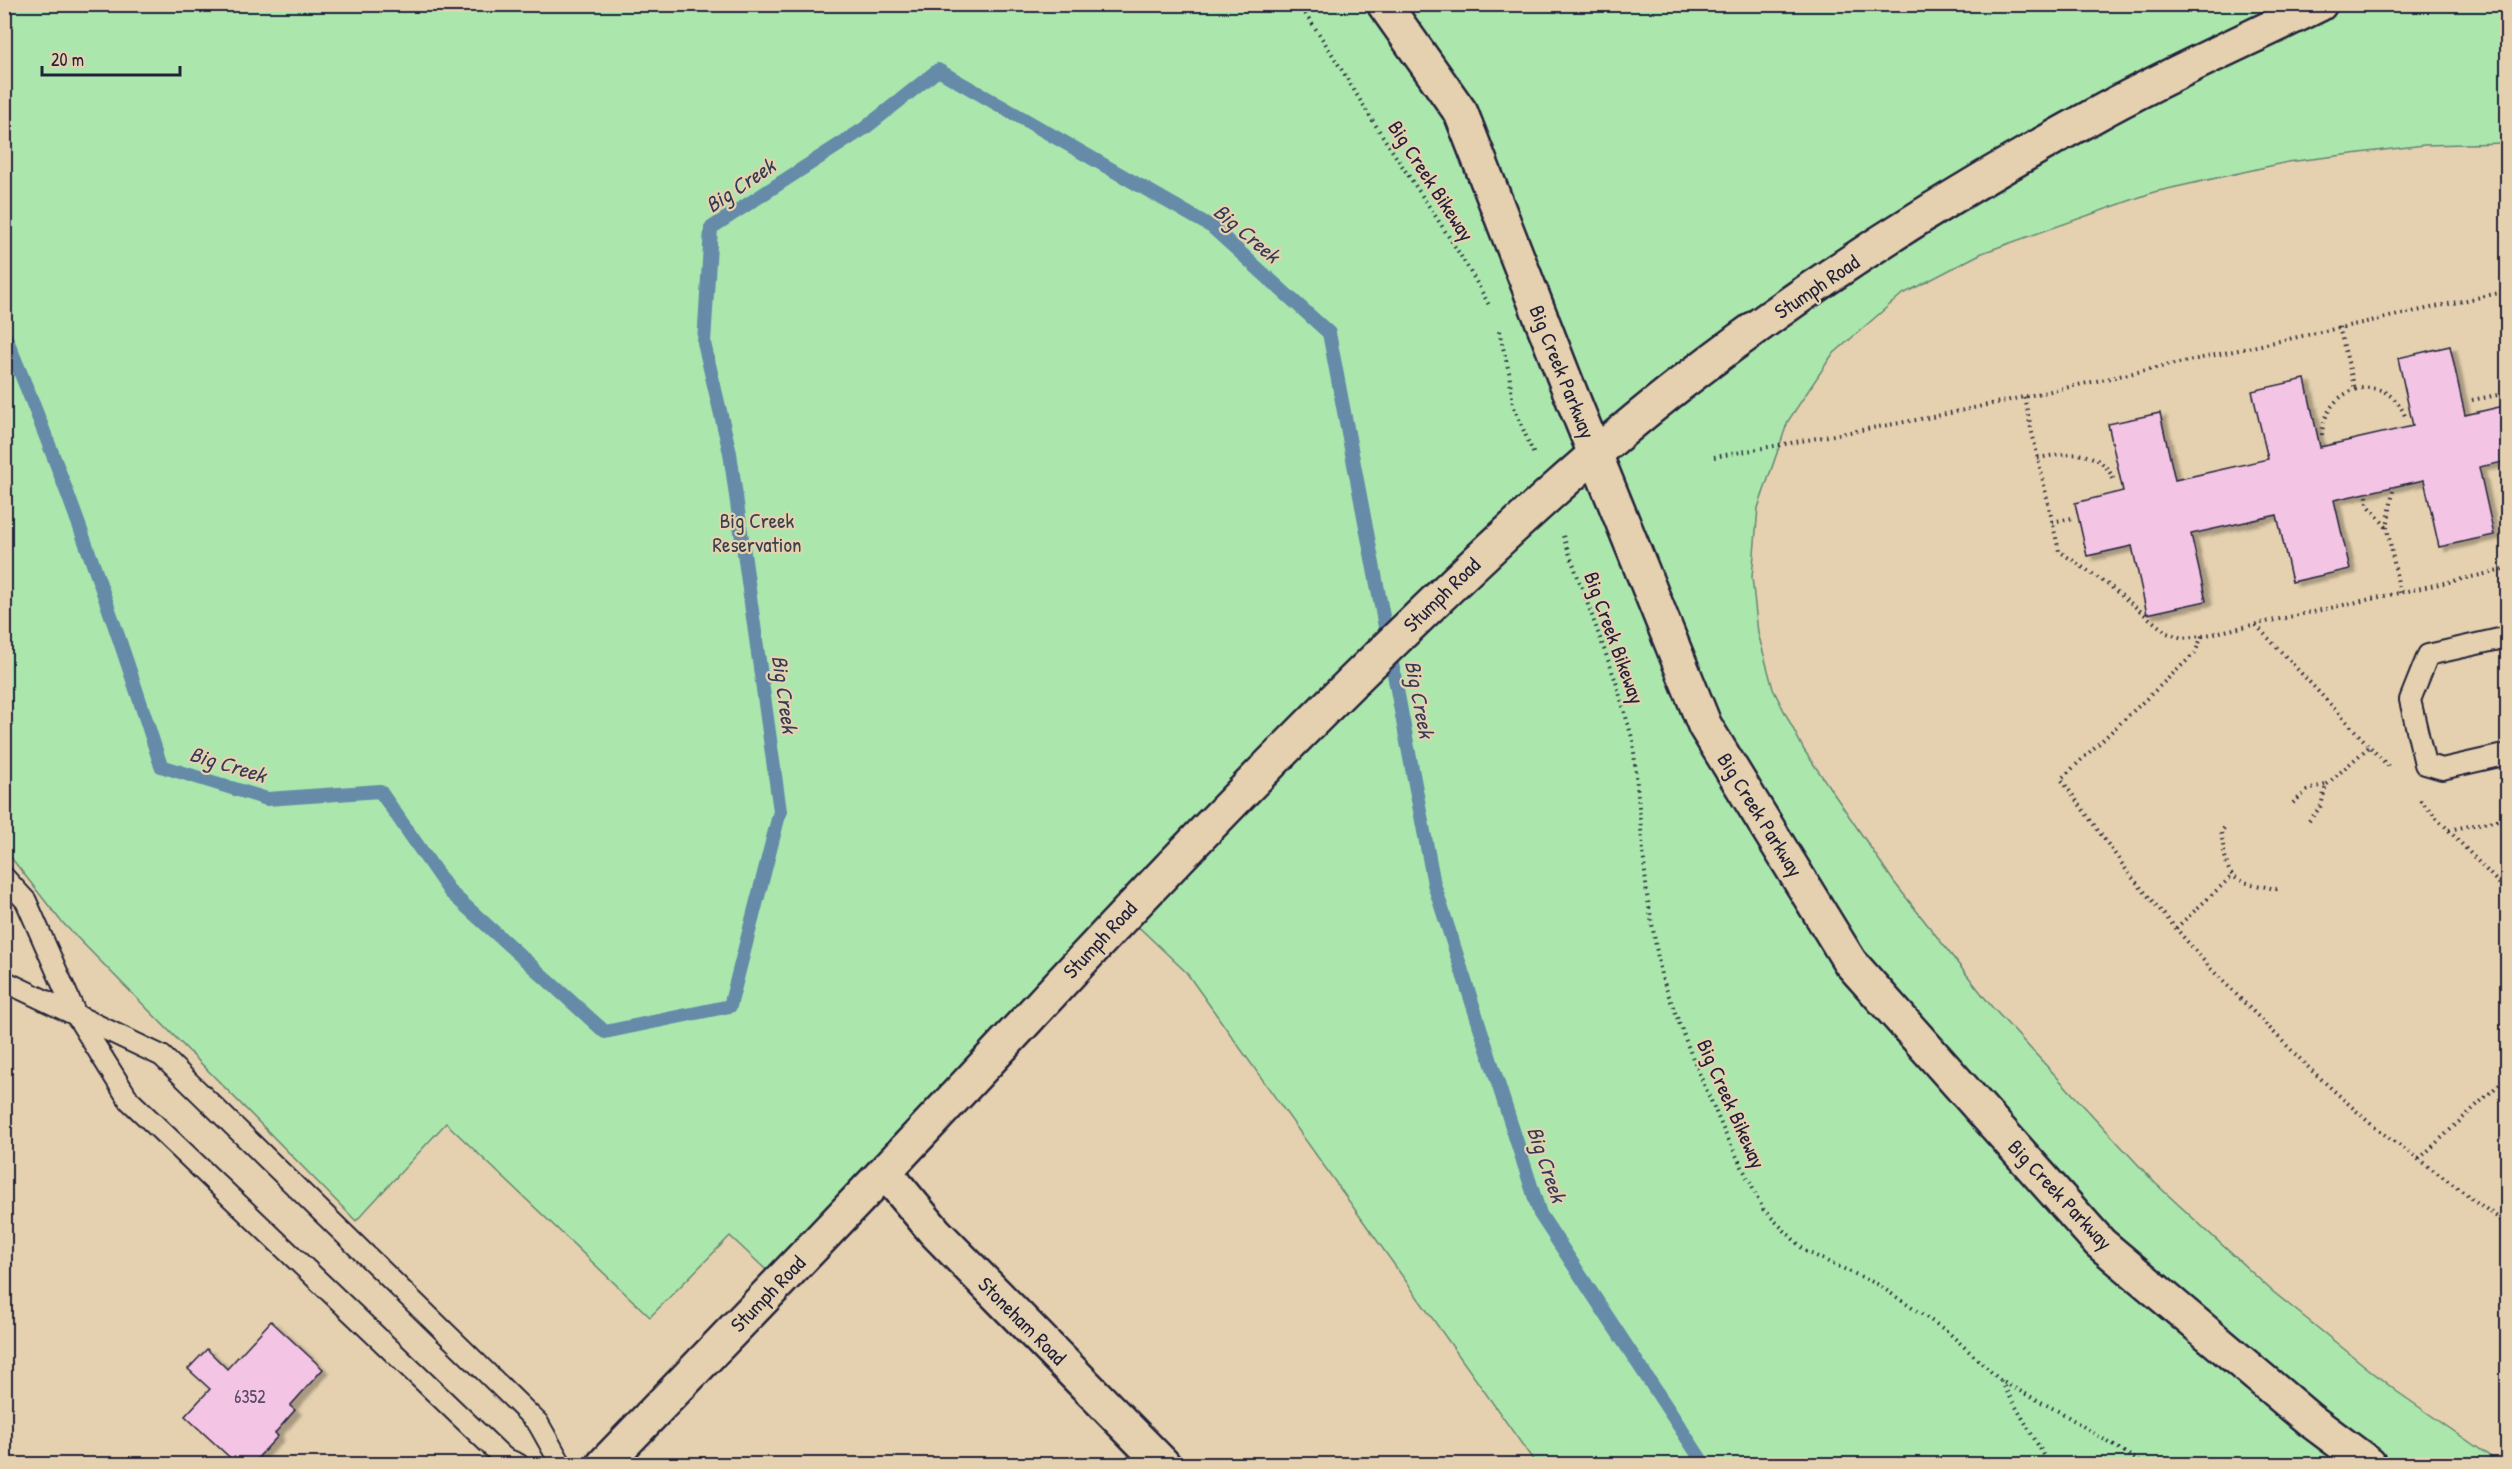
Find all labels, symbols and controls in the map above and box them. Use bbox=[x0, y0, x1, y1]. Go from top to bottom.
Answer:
scale bar bbox=[42, 39, 180, 77]
text: 20 m bbox=[51, 47, 84, 72]
street label: Big Creek Bikeway bbox=[1381, 115, 1481, 247]
water label: Big Creek bbox=[699, 150, 782, 219]
water label: Big Creek bbox=[1207, 196, 1288, 271]
street label: Stumph Road bbox=[1769, 248, 1865, 326]
street label: Big Creek Parkway bbox=[1523, 301, 1602, 443]
park label: Big Creek Reservation bbox=[713, 506, 801, 559]
street label: Stumph Road bbox=[1397, 551, 1486, 639]
street label: Big Creek Bikeway bbox=[1577, 568, 1652, 708]
water label: Big Creek bbox=[765, 653, 806, 737]
water label: Big Creek bbox=[1398, 658, 1443, 742]
water label: Big Creek bbox=[186, 738, 272, 790]
street label: Big Creek Parkway bbox=[1711, 747, 1810, 882]
street label: Stumph Road bbox=[1056, 894, 1143, 985]
street label: Big Creek Bikeway bbox=[1690, 1035, 1773, 1173]
water label: Big Creek bbox=[1520, 1122, 1575, 1208]
street label: Big Creek Parkway bbox=[2002, 1133, 2119, 1256]
street label: Stumph Road bbox=[724, 1249, 812, 1338]
street label: Stoneham Road bbox=[972, 1270, 1073, 1371]
house number: 6352 bbox=[234, 1384, 266, 1409]

